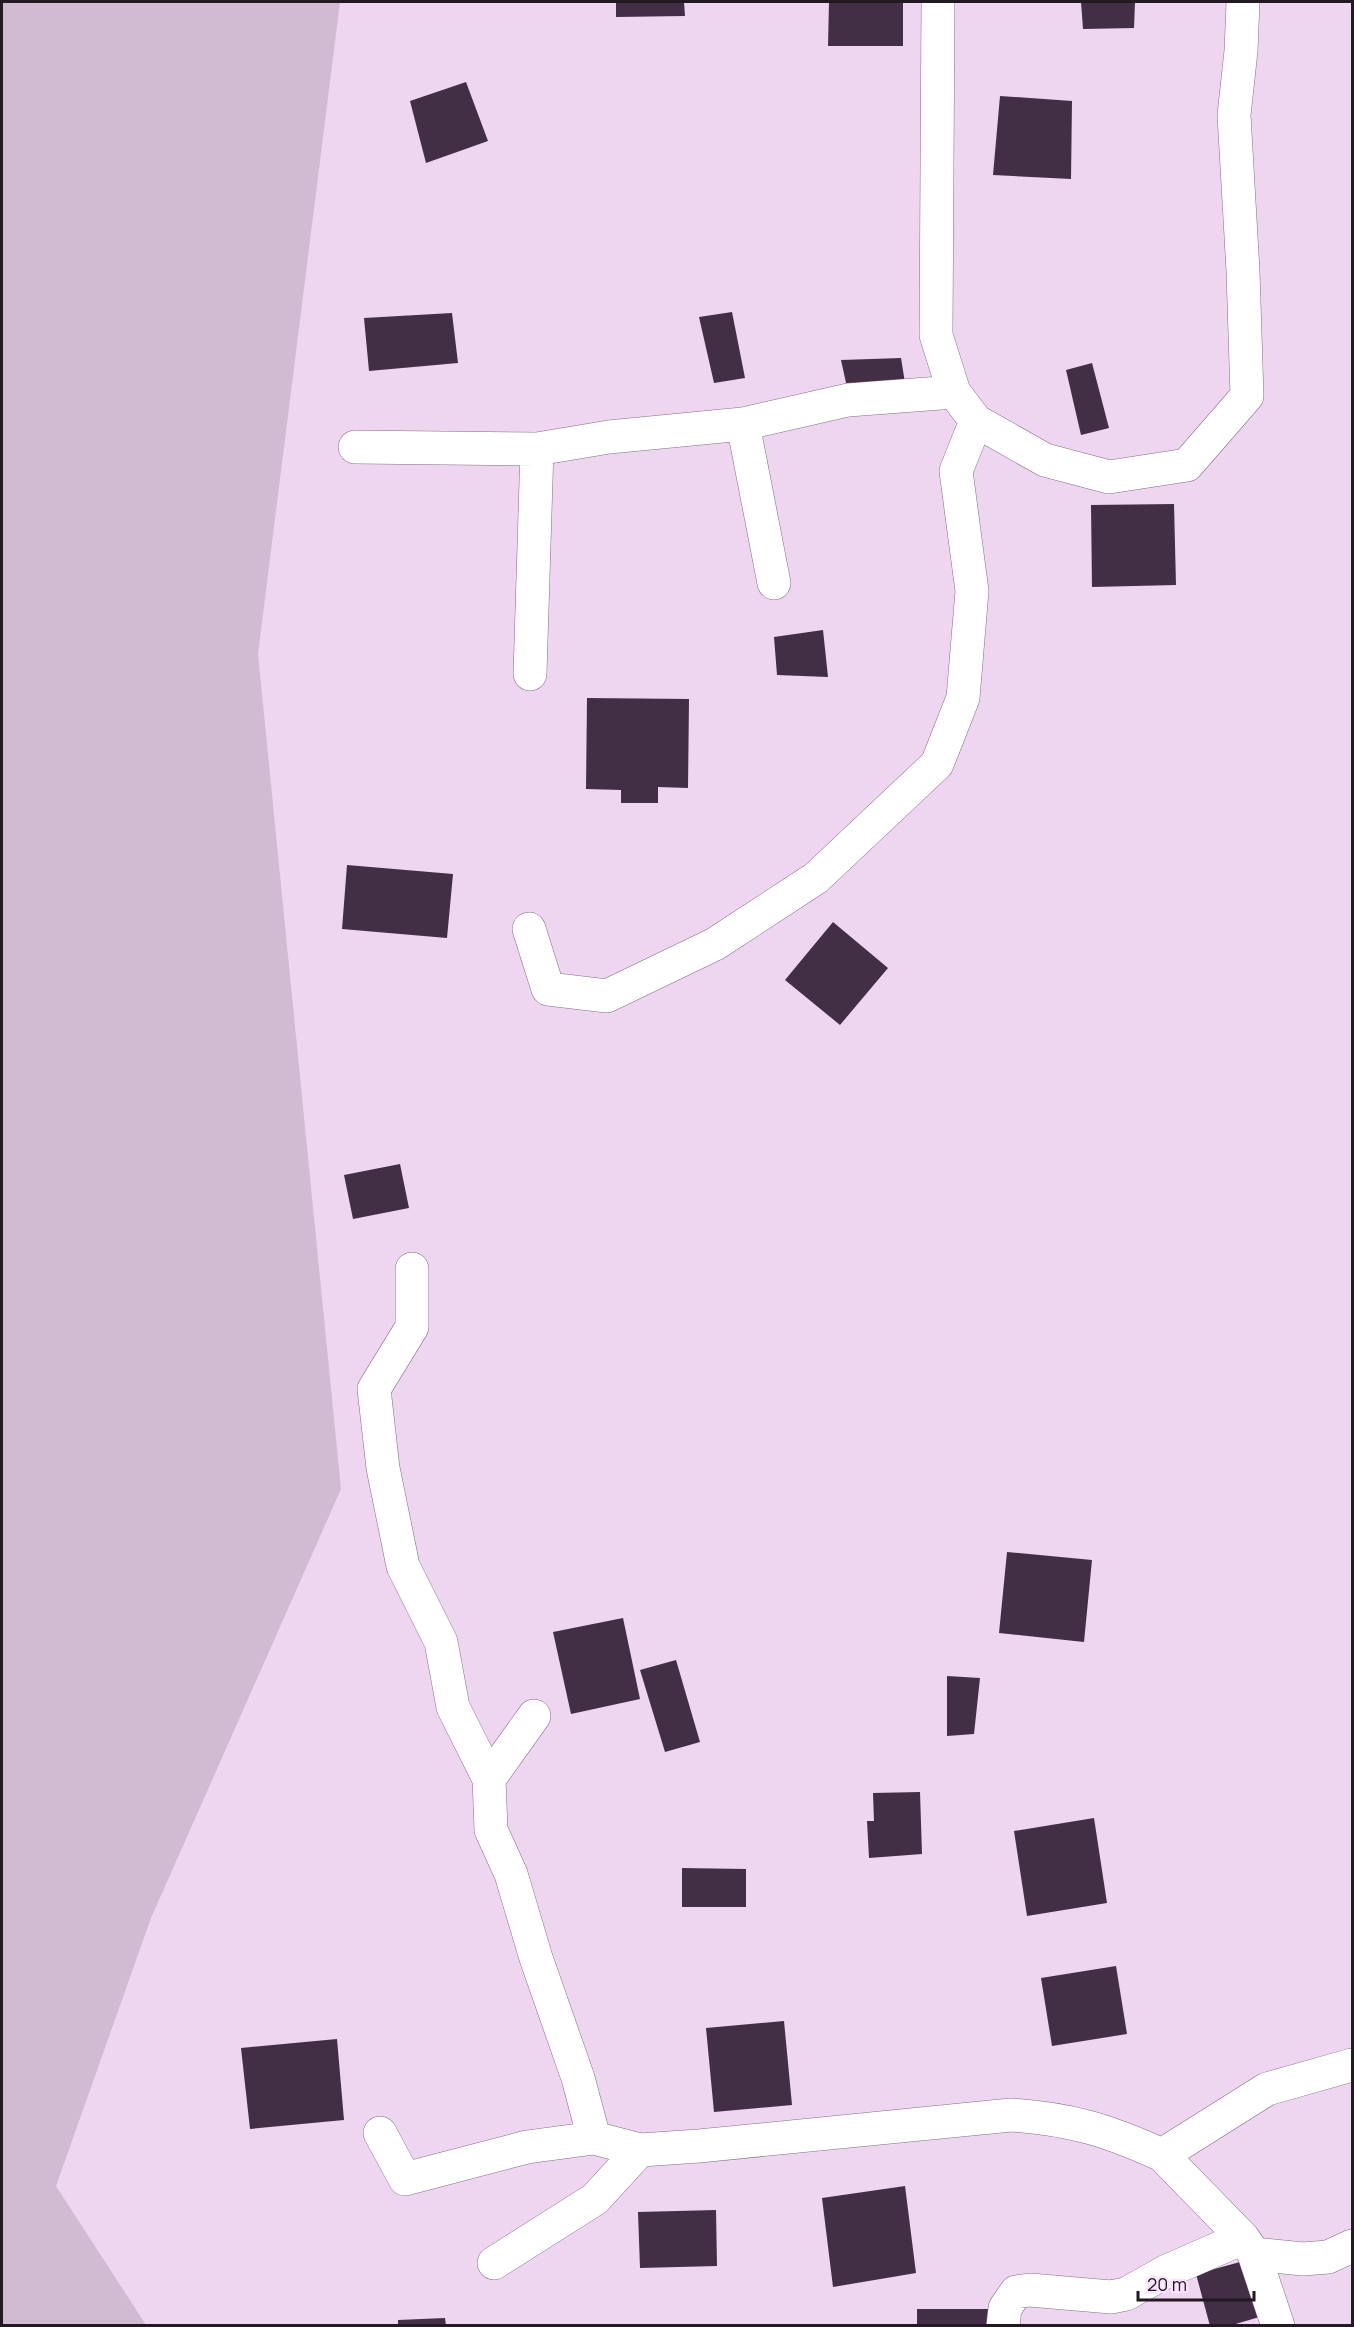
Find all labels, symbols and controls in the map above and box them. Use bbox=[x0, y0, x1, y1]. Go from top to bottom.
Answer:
scale bar bbox=[1138, 2264, 1254, 2302]
text: 20 m bbox=[1147, 2272, 1187, 2296]

